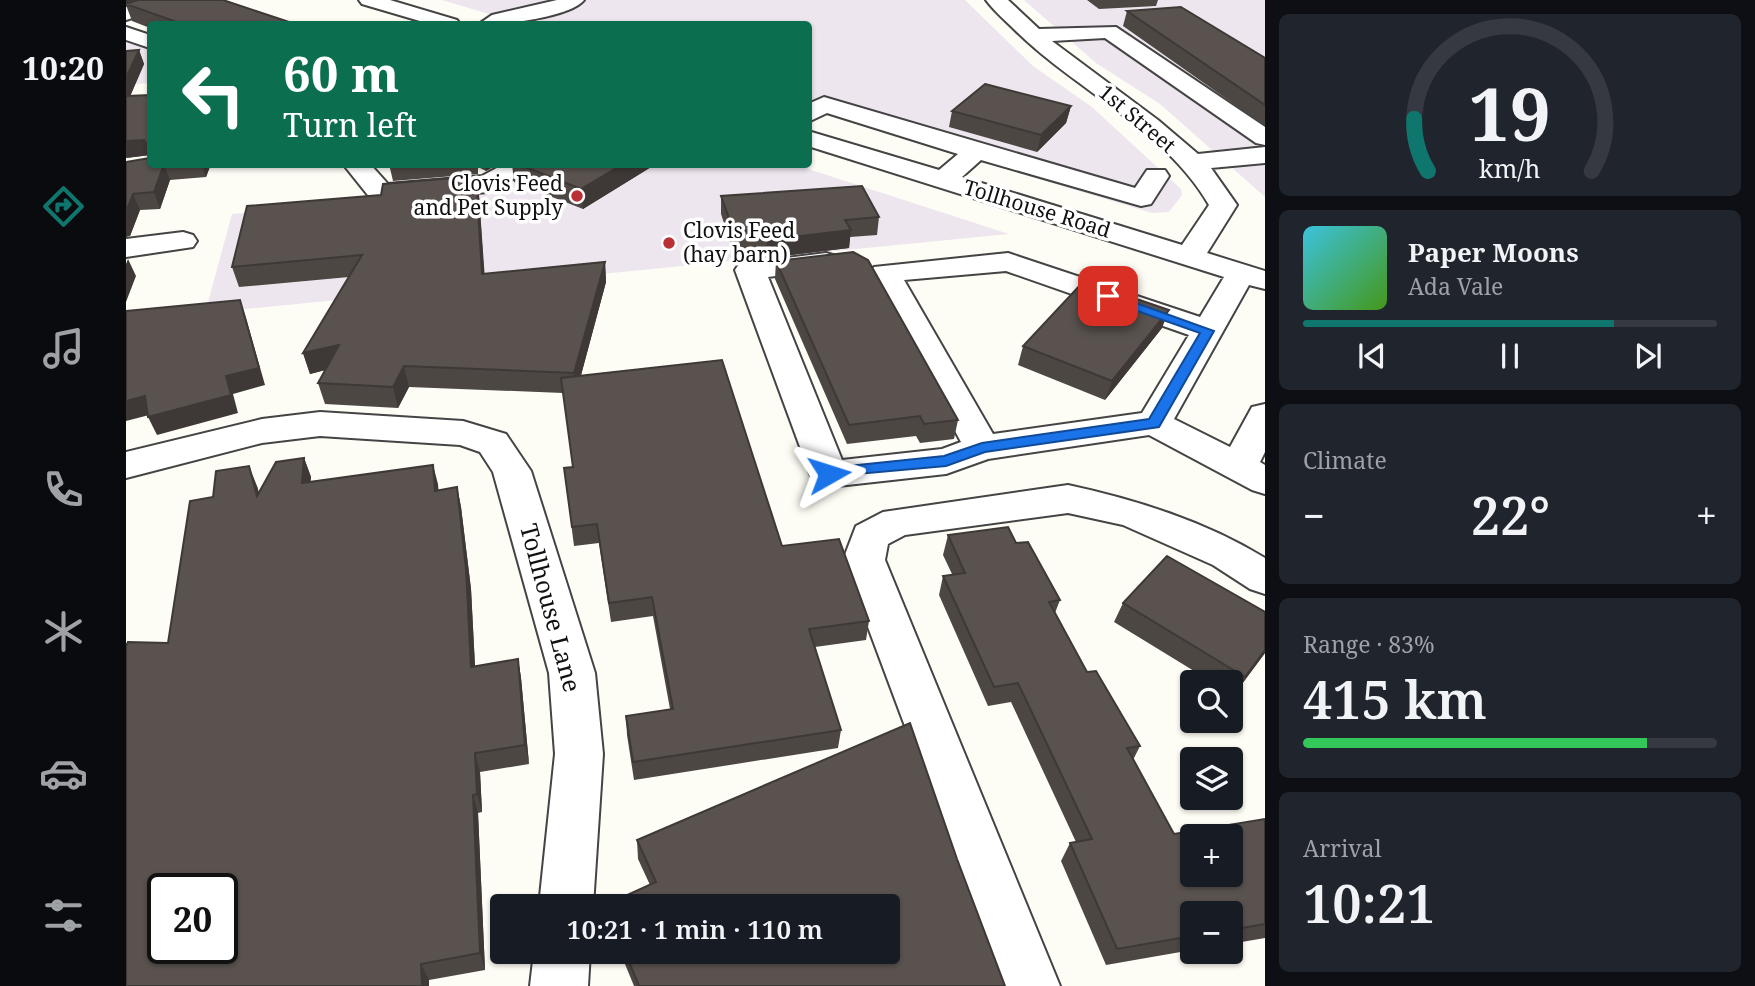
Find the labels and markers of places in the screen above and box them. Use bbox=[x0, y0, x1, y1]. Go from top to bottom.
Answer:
place label: Clovis Feed and Pet Supply bbox=[414, 169, 563, 221]
marker: Clovis Feed and Pet Supply bbox=[569, 188, 585, 204]
place label: Clovis Feed (hay barn) bbox=[683, 216, 795, 268]
marker: Clovis Feed (hay barn) bbox=[661, 235, 677, 251]
pin bbox=[1078, 266, 1138, 326]

